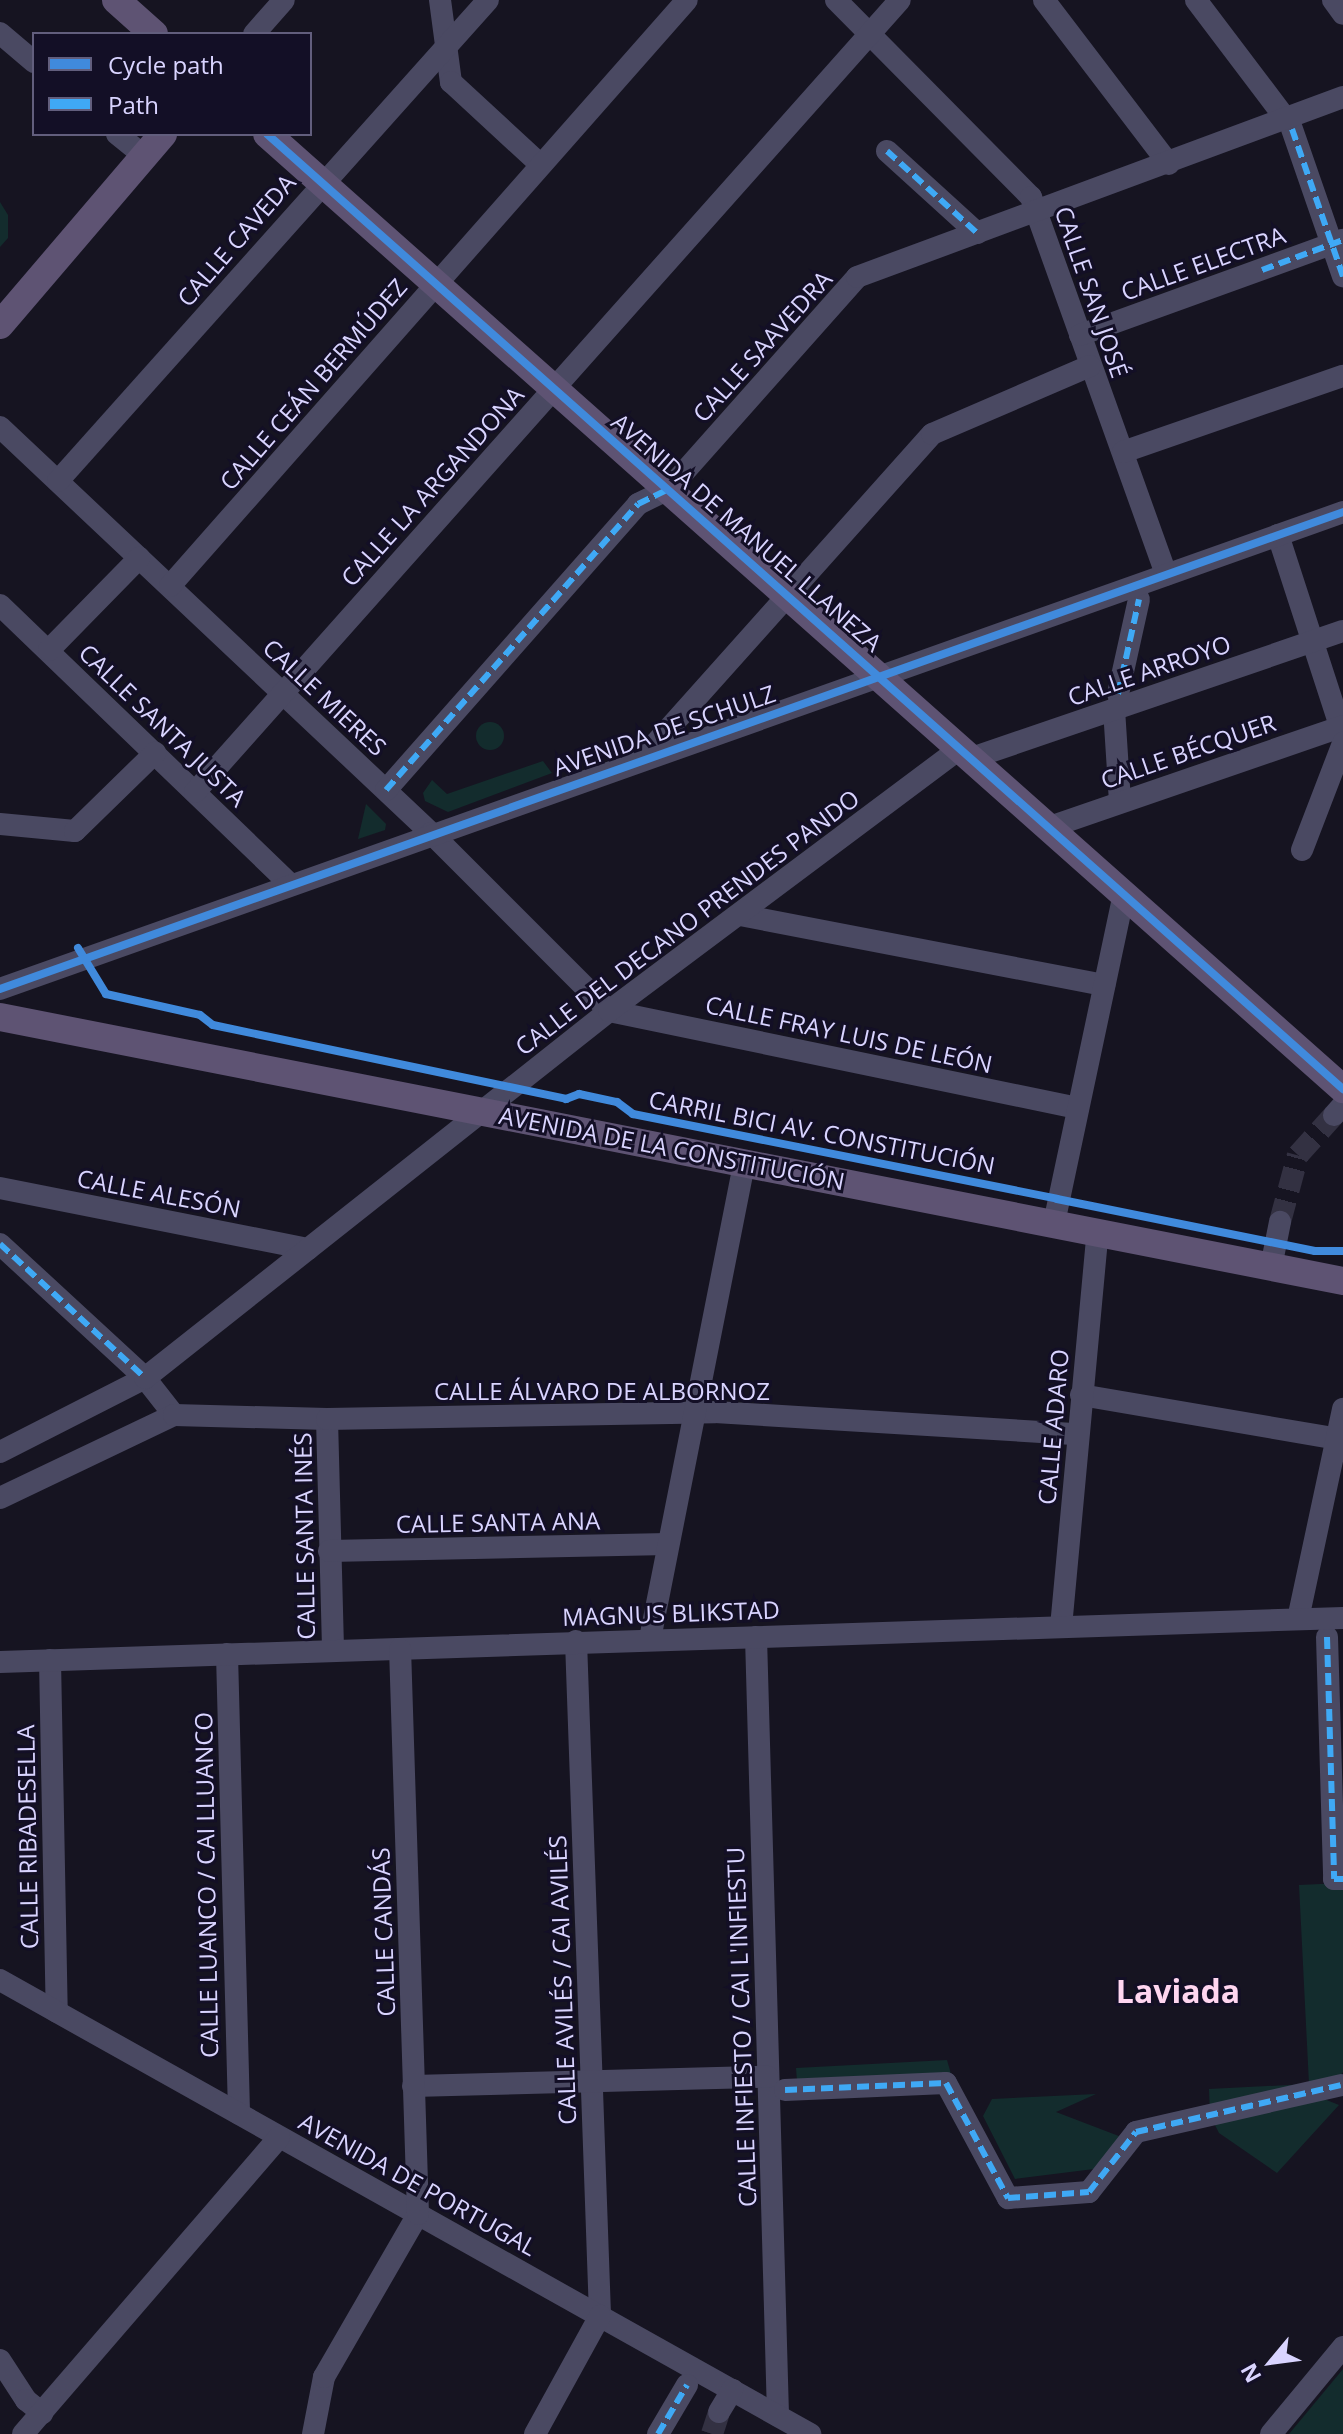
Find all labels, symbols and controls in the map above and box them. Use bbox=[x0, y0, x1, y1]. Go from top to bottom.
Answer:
legend bbox=[32, 32, 312, 136]
text: Cycle path bbox=[108, 48, 224, 81]
text: Path bbox=[108, 88, 159, 121]
street label: CALLE CAVEDA bbox=[171, 168, 301, 312]
street label: CALLE SAN JOSÉ bbox=[1049, 203, 1135, 381]
street label: CALLE ELECTRA bbox=[1117, 220, 1289, 306]
street label: CALLE SAAVEDRA bbox=[687, 264, 837, 428]
street label: CALLE CEÁN BERMÚDEZ bbox=[214, 273, 412, 495]
street label: CALLE LA ARGANDONA bbox=[335, 380, 529, 592]
street label: AVENIDA DE MANUEL LLANEZA bbox=[606, 407, 888, 657]
street label: CALLE ARROYO bbox=[1064, 629, 1234, 711]
street label: CALLE MIERES bbox=[257, 633, 393, 761]
street label: CALLE SANTA JUSTA bbox=[73, 638, 253, 812]
street label: AVENIDA DE SCHULZ bbox=[549, 678, 779, 782]
street label: CALLE BÉCQUER bbox=[1097, 708, 1279, 794]
street label: CALLE DEL DECANO PRENDES PANDO bbox=[509, 783, 865, 1061]
street label: CALLE FRAY LUIS DE LEÓN bbox=[703, 989, 995, 1079]
street label: CARRIL BICI AV. CONSTITUCIÓN bbox=[647, 1084, 997, 1180]
street label: AVENIDA DE LA CONSTITUCIÓN bbox=[497, 1100, 847, 1196]
street label: CALLE ALESÓN bbox=[75, 1163, 243, 1223]
street label: CALLE ADARO bbox=[1032, 1348, 1074, 1506]
street label: CALLE ÁLVARO DE ALBORNOZ bbox=[434, 1377, 770, 1405]
street label: CALLE SANTA INÉS bbox=[288, 1432, 320, 1640]
street label: CALLE SANTA ANA bbox=[396, 1506, 600, 1538]
street label: MAGNUS BLIKSTAD bbox=[562, 1595, 780, 1631]
street label: CALLE LUANCO / CAI LLUANCO bbox=[189, 1712, 223, 2058]
street label: CALLE RIBADESELLA bbox=[11, 1724, 43, 1950]
street label: CALLE AVILÉS / CAI AVILÉS bbox=[543, 1835, 581, 2125]
street label: CALLE INFIESTO / CAI L'INFIESTU bbox=[720, 1846, 762, 2208]
street label: CALLE CANDÁS bbox=[366, 1847, 400, 2017]
district label: Laviada bbox=[1116, 1972, 1240, 2010]
street label: AVENIDA DE PORTUGAL bbox=[294, 2107, 542, 2261]
north arrow bbox=[1231, 2322, 1311, 2402]
text: N bbox=[1233, 2359, 1267, 2389]

